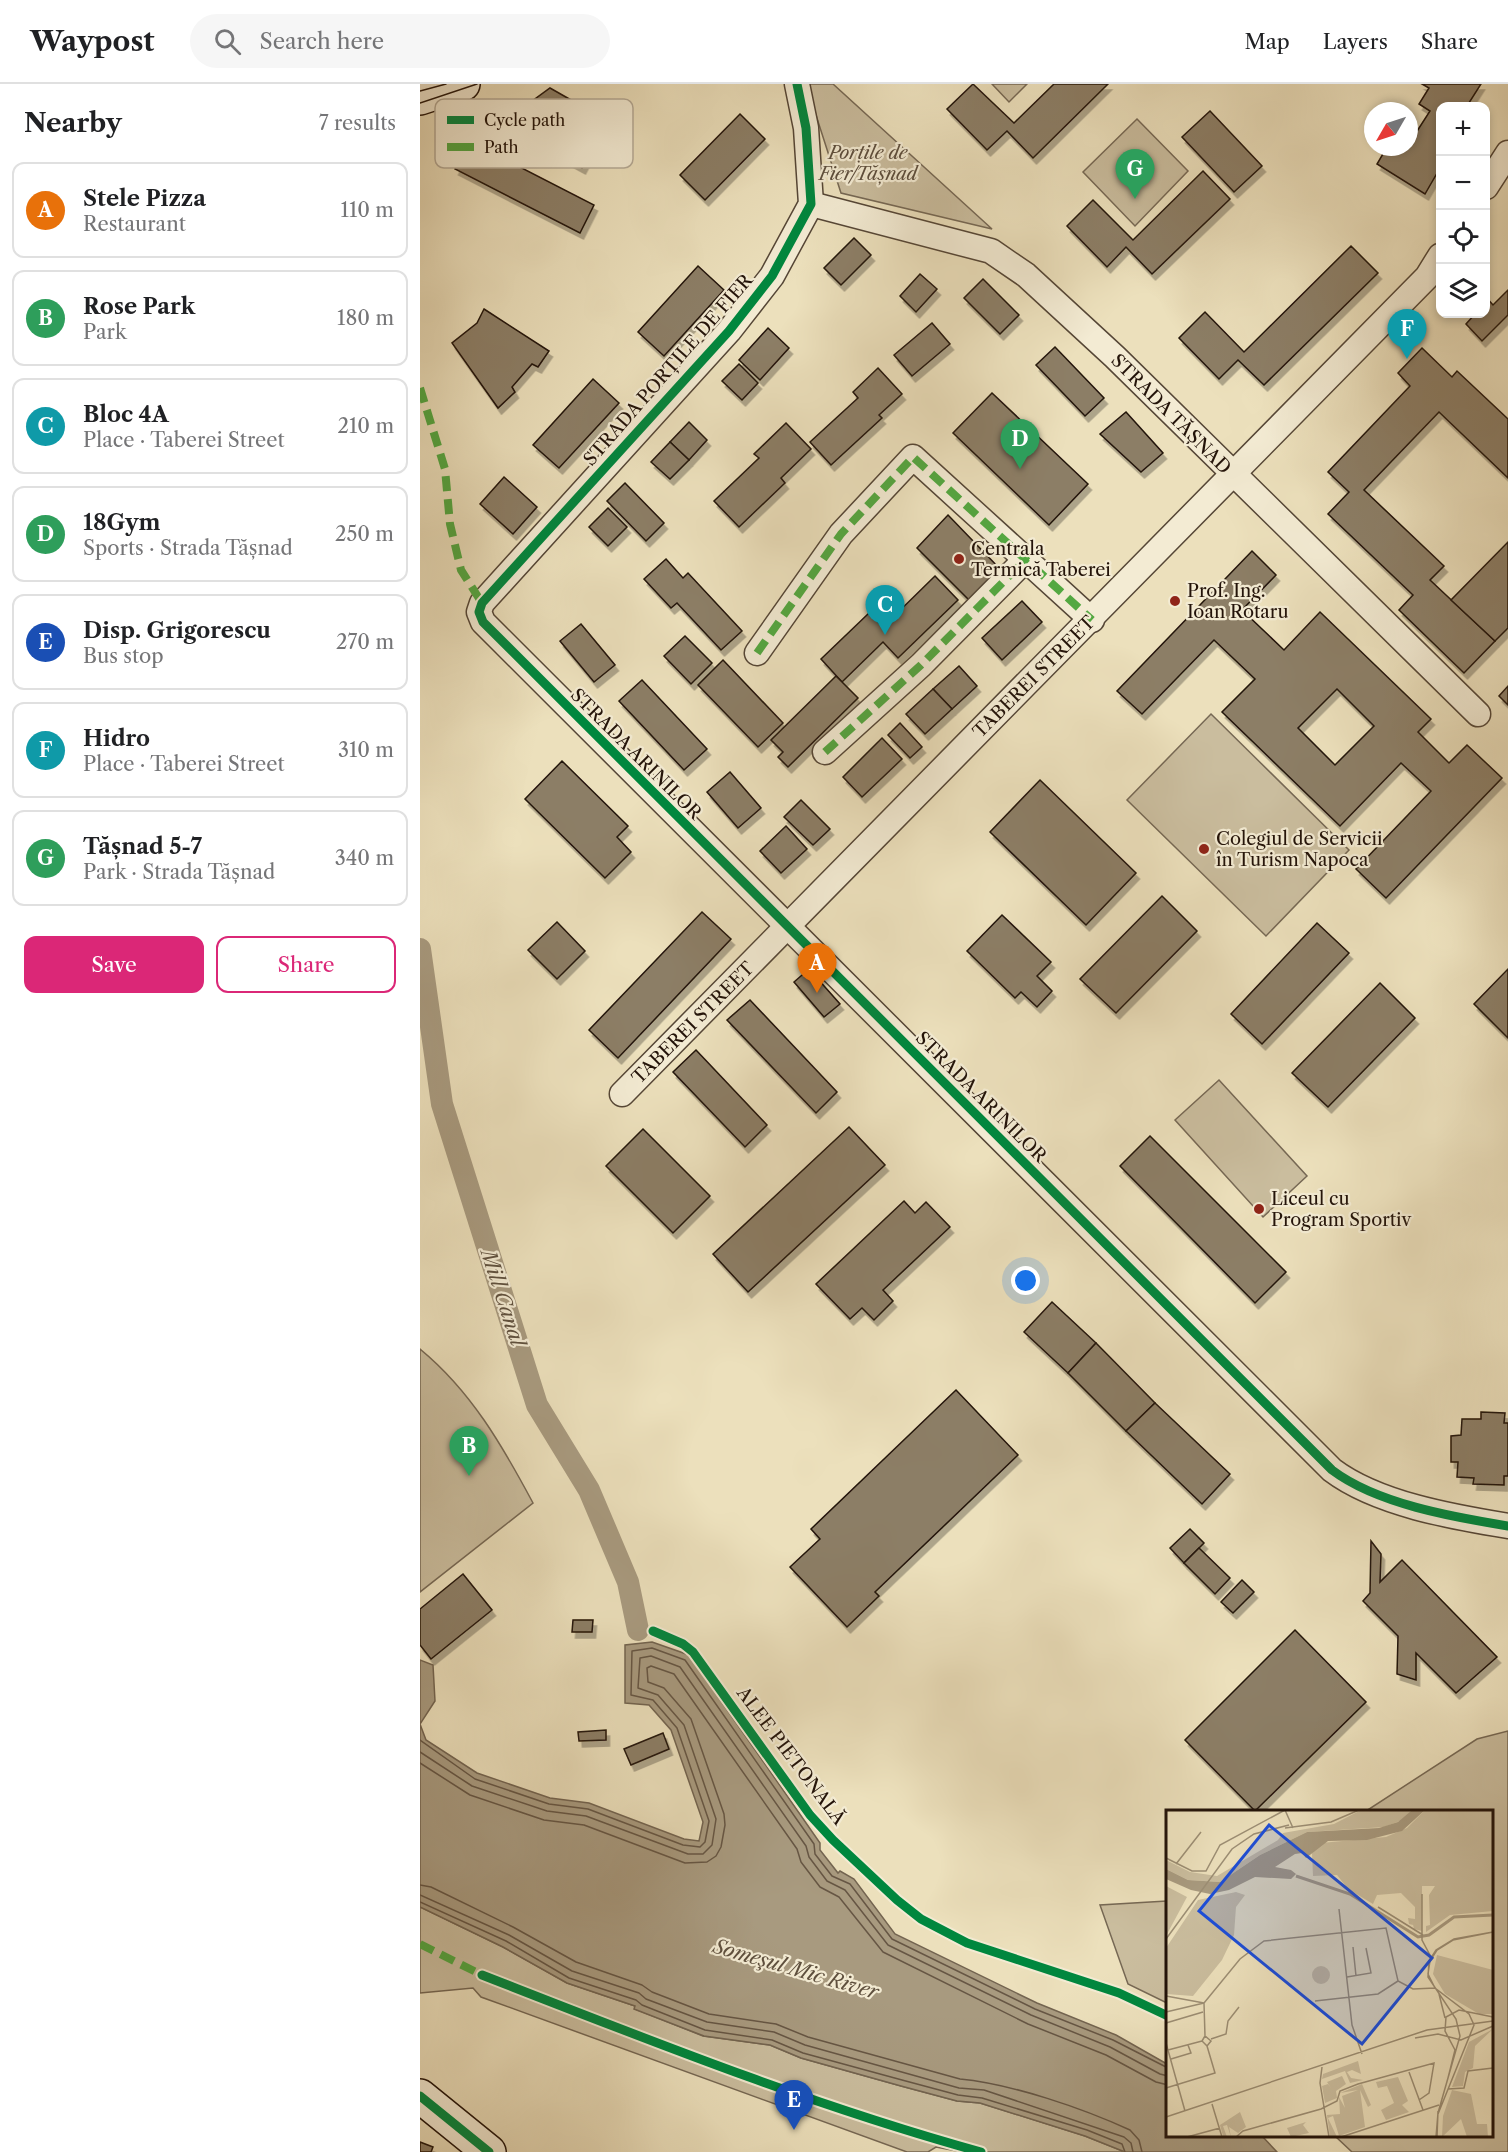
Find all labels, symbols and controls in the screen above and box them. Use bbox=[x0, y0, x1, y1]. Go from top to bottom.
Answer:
search box bbox=[190, 14, 610, 68]
text: Waypost bbox=[30, 24, 154, 58]
icon: search bbox=[211, 25, 244, 58]
text: Search here bbox=[259, 28, 384, 55]
text: Map bbox=[1245, 29, 1290, 54]
text: Layers bbox=[1323, 29, 1388, 54]
text: Share bbox=[1421, 29, 1478, 54]
legend bbox=[435, 99, 633, 168]
north arrow bbox=[1364, 102, 1418, 156]
map controls bbox=[1436, 102, 1490, 318]
button: + bbox=[1436, 102, 1490, 156]
text: Nearby bbox=[24, 107, 122, 139]
text: Cycle path bbox=[484, 110, 565, 130]
text: 7 results bbox=[319, 111, 396, 135]
text: Path bbox=[484, 137, 518, 157]
park label: Porțile de Fier/Tășnad bbox=[817, 142, 919, 186]
pin: G bbox=[1116, 150, 1154, 199]
button: − bbox=[1436, 156, 1490, 210]
text: Stele Pizza bbox=[83, 185, 206, 212]
text: A bbox=[38, 198, 53, 222]
text: 110 m bbox=[341, 198, 394, 222]
button: locate bbox=[1436, 210, 1490, 264]
text: Restaurant bbox=[83, 212, 186, 236]
button: layers bbox=[1436, 264, 1490, 318]
street label: STRADA PORȚILE DE FIER bbox=[579, 269, 758, 470]
text: Rose Park bbox=[83, 293, 195, 320]
text: B bbox=[38, 306, 53, 330]
text: 180 m bbox=[337, 306, 394, 330]
pin: F bbox=[1388, 310, 1426, 359]
text: Park bbox=[83, 320, 126, 344]
street label: STRADA TĂȘNAD bbox=[1106, 349, 1236, 479]
text: Bloc 4A bbox=[83, 401, 169, 428]
text: C bbox=[37, 414, 54, 438]
text: 210 m bbox=[337, 414, 394, 438]
pin: D bbox=[1000, 420, 1040, 469]
text: Place · Taberei Street bbox=[83, 428, 285, 452]
text: 18Gym bbox=[83, 509, 160, 536]
text: D bbox=[37, 522, 54, 546]
text: 250 m bbox=[335, 522, 394, 546]
text: Sports · Strada Tășnad bbox=[83, 536, 293, 560]
place label: Centrala Termică Taberei bbox=[971, 538, 1111, 581]
marker: Centrala Termică Taberei bbox=[952, 552, 966, 566]
place label: Prof. Ing. Ioan Rotaru bbox=[1187, 580, 1289, 623]
pin: C bbox=[866, 586, 904, 635]
marker: Prof. Ing. Ioan Rotaru bbox=[1168, 594, 1182, 608]
street label: TABEREI STREET bbox=[968, 611, 1100, 743]
text: Disp. Grigorescu bbox=[83, 617, 271, 644]
text: E bbox=[38, 630, 53, 654]
text: 270 m bbox=[336, 630, 394, 654]
text: Bus stop bbox=[83, 644, 164, 668]
street label: STRADA ARINILOR bbox=[566, 684, 707, 825]
text: Hidro bbox=[83, 725, 150, 752]
text: F bbox=[39, 738, 52, 762]
text: 310 m bbox=[338, 738, 394, 762]
text: Place · Taberei Street bbox=[83, 752, 285, 776]
place label: Colegiul de Servicii în Turism Napoca bbox=[1216, 828, 1383, 871]
text: Tășnad 5-7 bbox=[83, 833, 202, 860]
marker: Colegiul de Servicii în Turism Napoca bbox=[1197, 842, 1211, 856]
text: G bbox=[37, 846, 54, 870]
text: 340 m bbox=[335, 846, 394, 870]
text: Park · Strada Tășnad bbox=[83, 860, 275, 884]
button: Save bbox=[24, 936, 204, 993]
button: Share bbox=[216, 936, 396, 993]
pin: A bbox=[798, 944, 836, 993]
street label: TABEREI STREET bbox=[627, 957, 759, 1089]
street label: STRADA ARINILOR bbox=[911, 1027, 1052, 1168]
place label: Liceul cu Program Sportiv bbox=[1271, 1188, 1411, 1231]
marker: Liceul cu Program Sportiv bbox=[1252, 1202, 1266, 1216]
water label: Mill Canal bbox=[475, 1245, 531, 1352]
your location bbox=[1011, 1266, 1040, 1295]
pin: B bbox=[449, 1426, 488, 1476]
street label: ALEE PIETONALĂ bbox=[731, 1681, 851, 1830]
inset map bbox=[1166, 1810, 1493, 2137]
water label: Someşul Mic River bbox=[710, 1934, 883, 2005]
pin: E bbox=[774, 2080, 814, 2130]

